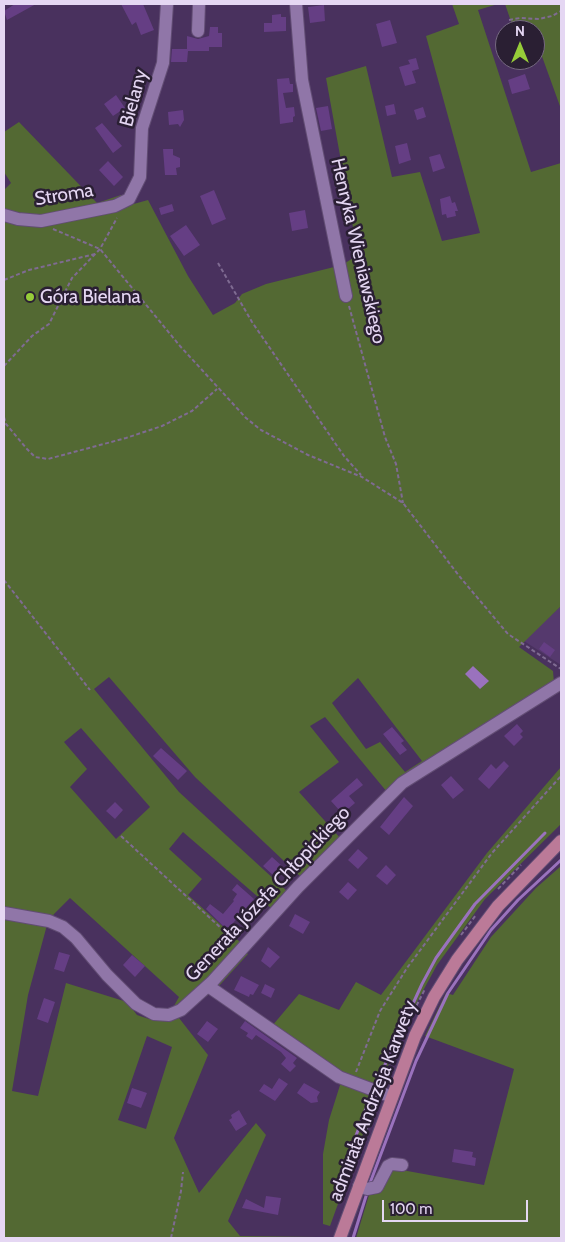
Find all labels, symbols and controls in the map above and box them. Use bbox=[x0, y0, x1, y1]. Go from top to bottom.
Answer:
north arrow bbox=[495, 20, 545, 70]
text: N bbox=[515, 22, 525, 40]
street label: Bielany bbox=[115, 67, 153, 129]
street label: Henryka Wieniawskiego bbox=[326, 156, 390, 346]
street label: Stroma bbox=[33, 179, 95, 211]
place label: Góra Bielana bbox=[40, 286, 141, 308]
marker: Góra Bielana bbox=[24, 291, 36, 303]
street label: Generała Józefa Chłopickiego bbox=[181, 802, 355, 986]
street label: admirała Andrzeja Karwety bbox=[324, 997, 422, 1205]
scale bar bbox=[385, 1190, 531, 1222]
text: 100 m bbox=[390, 1200, 432, 1218]

